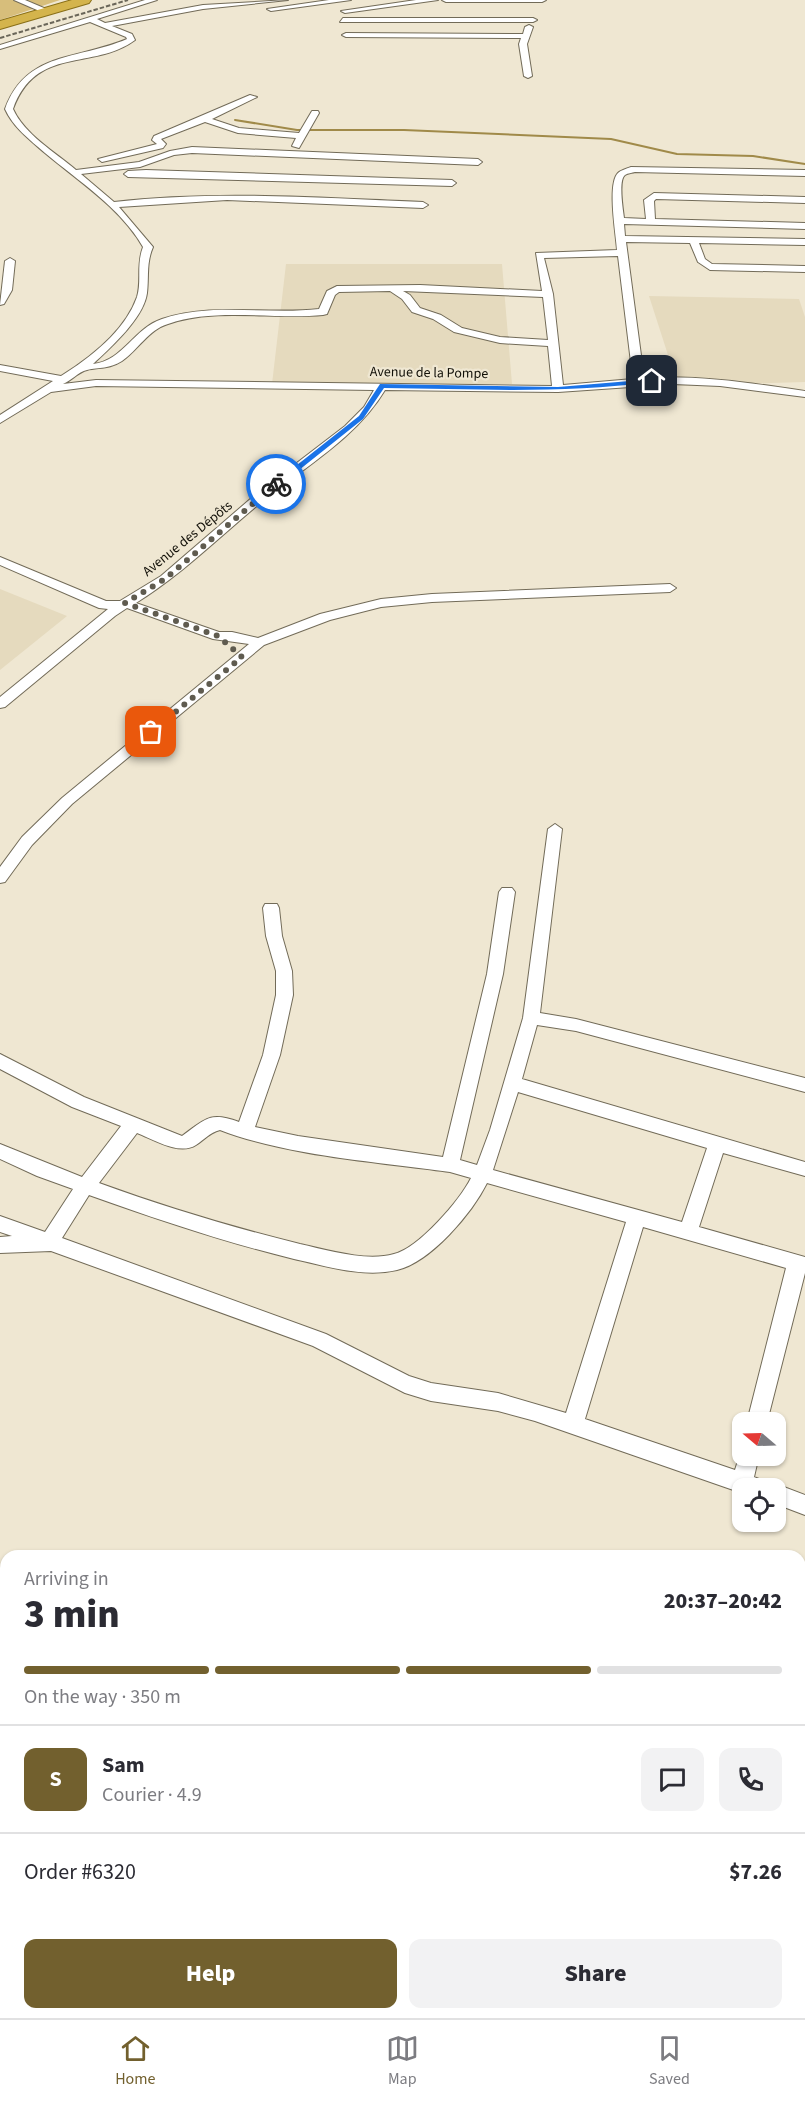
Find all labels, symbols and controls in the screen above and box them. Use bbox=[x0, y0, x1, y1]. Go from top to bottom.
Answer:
pin bbox=[626, 355, 677, 406]
street label: Avenue de la Pompe bbox=[370, 362, 488, 384]
icon: home bbox=[635, 364, 668, 397]
courier bbox=[246, 454, 306, 514]
icon: bike bbox=[260, 468, 293, 501]
street label: Avenue des Dépôts bbox=[138, 496, 237, 581]
pin bbox=[125, 706, 176, 757]
icon: bag bbox=[134, 715, 167, 748]
north arrow bbox=[732, 1412, 786, 1466]
map controls bbox=[732, 1412, 786, 1532]
button: locate bbox=[732, 1478, 786, 1532]
text: Arriving in bbox=[24, 1565, 109, 1593]
text: 20:37–20:42 bbox=[664, 1585, 782, 1617]
text: 3 min bbox=[24, 1587, 120, 1643]
text: On the way · 350 m bbox=[24, 1683, 181, 1711]
button: chat bbox=[641, 1748, 704, 1811]
button: phone bbox=[719, 1748, 782, 1811]
text: Sam bbox=[102, 1749, 145, 1781]
text: S bbox=[49, 1763, 62, 1795]
text: Courier · 4.9 bbox=[102, 1781, 202, 1809]
text: Order #6320 bbox=[24, 1856, 136, 1888]
text: $7.26 bbox=[729, 1856, 782, 1888]
button: Help bbox=[24, 1939, 397, 2008]
button: Share bbox=[409, 1939, 782, 2008]
tab: Home bbox=[115, 2032, 155, 2090]
tab: Map bbox=[386, 2032, 419, 2090]
tab: Saved bbox=[649, 2032, 690, 2090]

